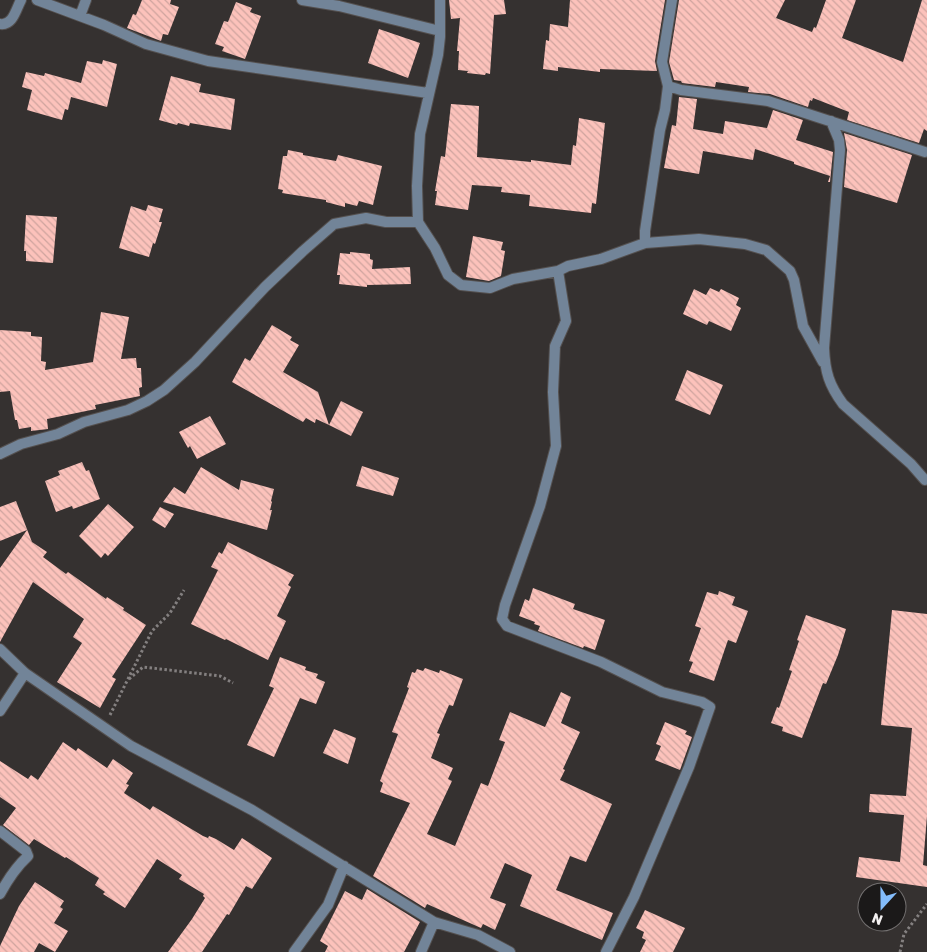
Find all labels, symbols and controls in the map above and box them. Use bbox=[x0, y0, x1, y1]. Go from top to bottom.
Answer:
north arrow bbox=[857, 882, 907, 932]
text: N bbox=[870, 909, 885, 928]

